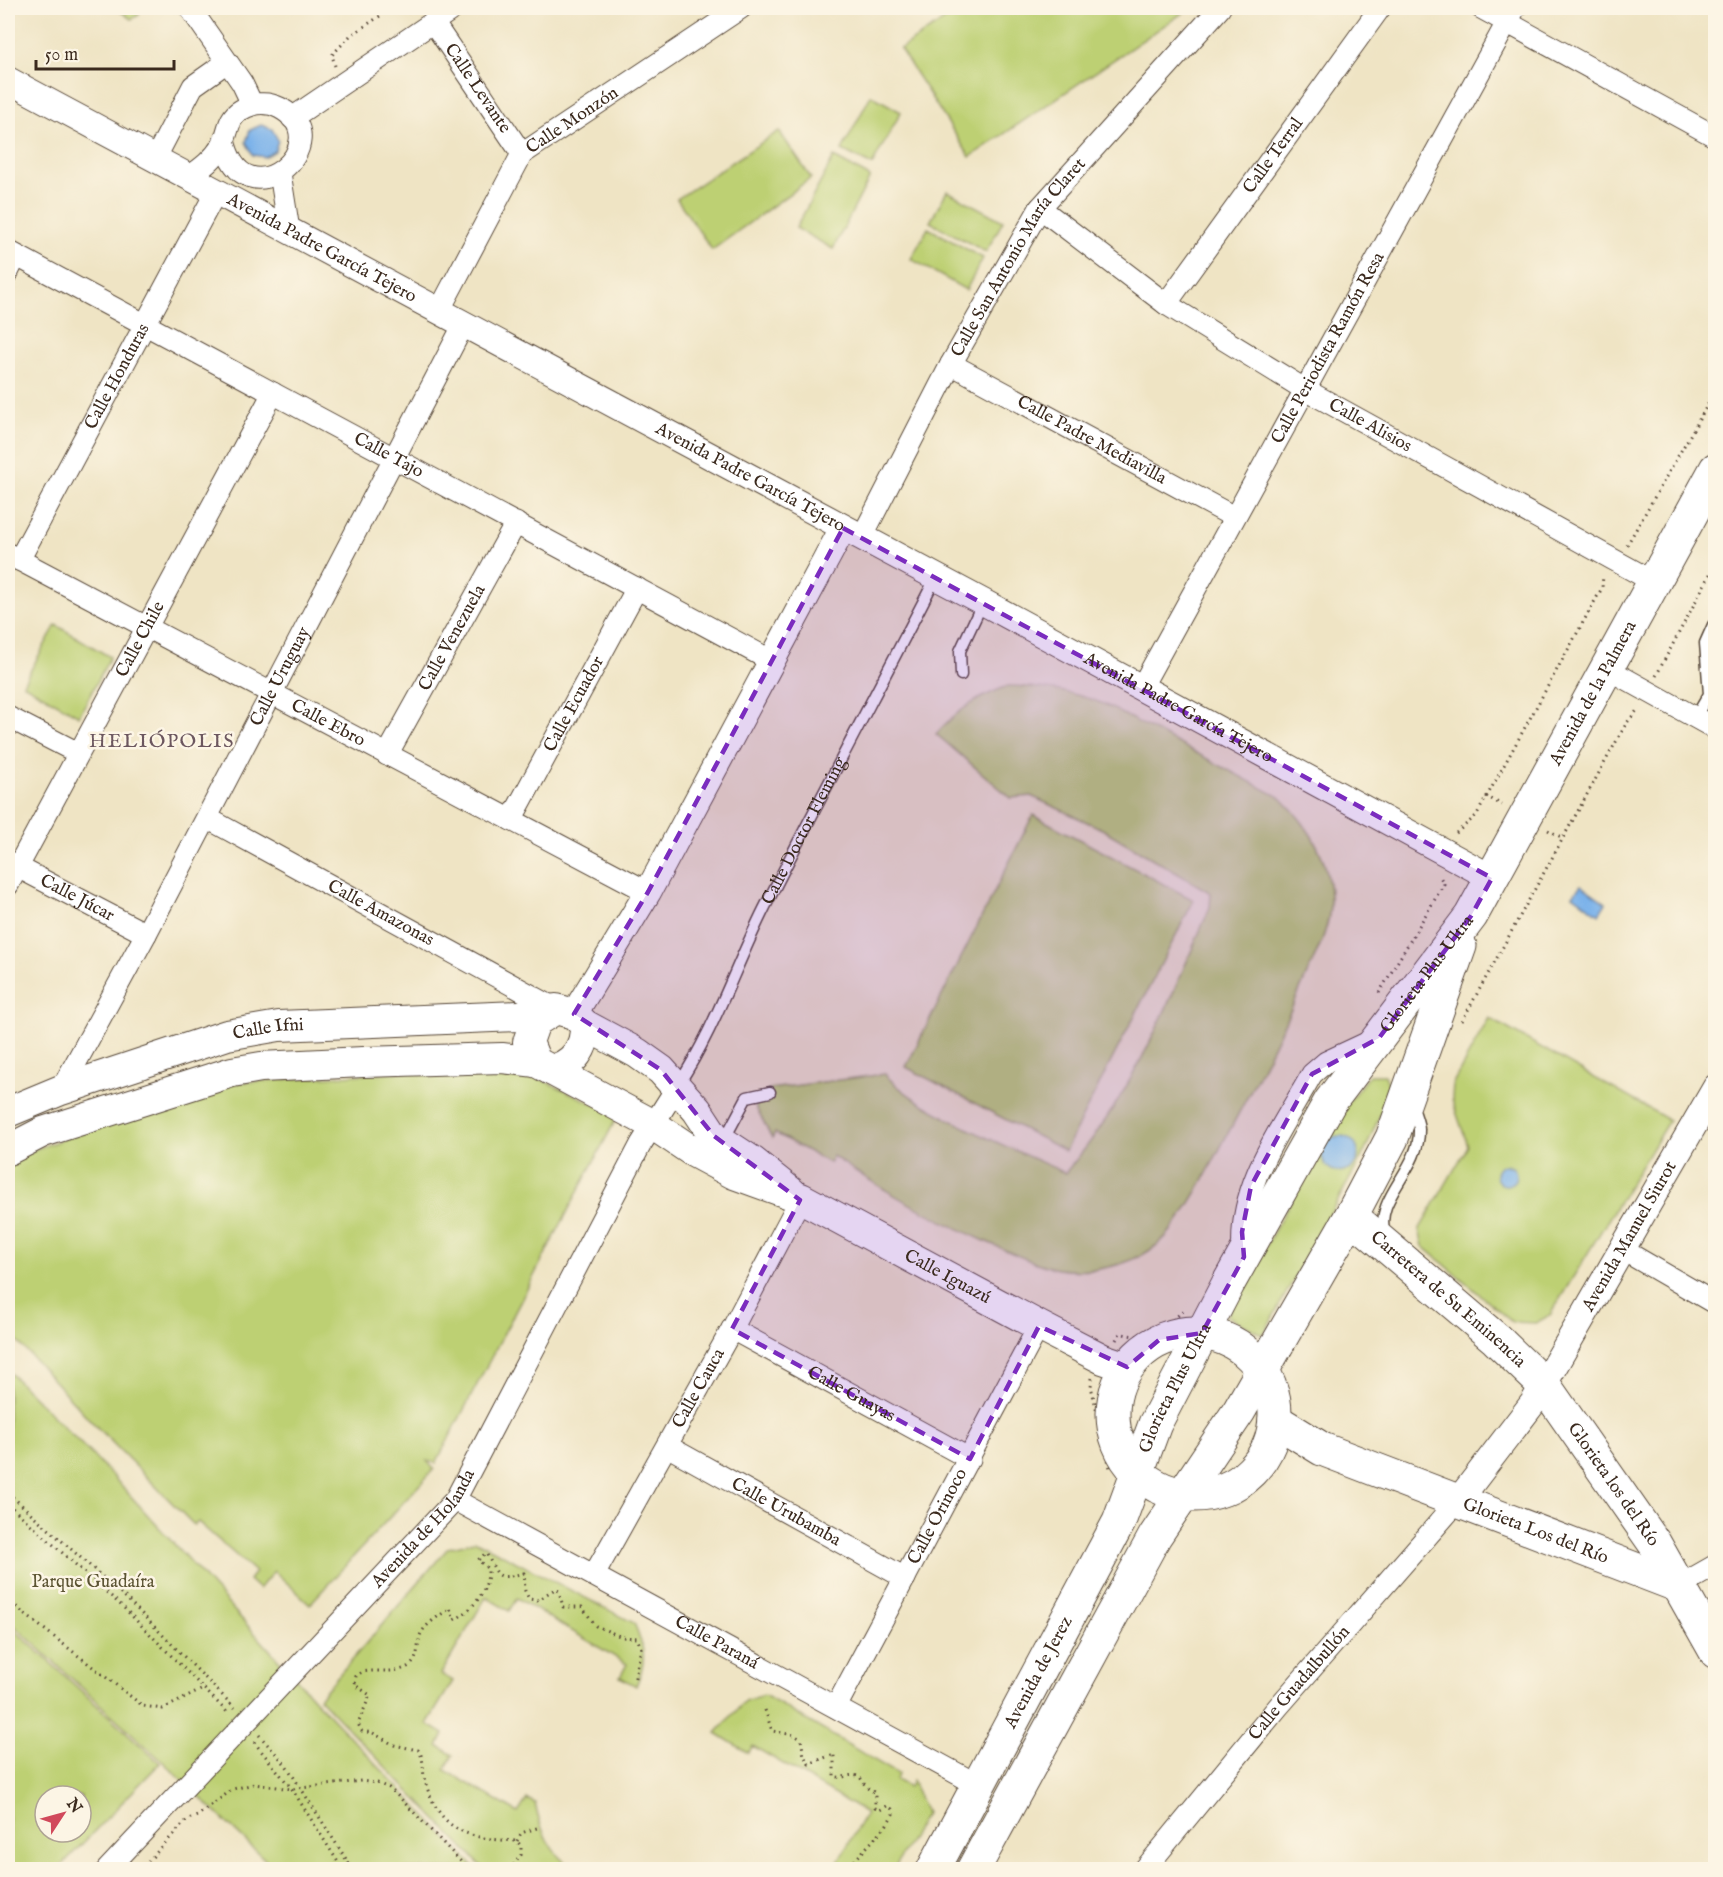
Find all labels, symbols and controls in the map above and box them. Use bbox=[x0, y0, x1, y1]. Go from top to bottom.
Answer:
scale bar bbox=[36, 33, 174, 71]
street label: Calle Levante bbox=[439, 39, 516, 138]
text: 50 m bbox=[45, 44, 78, 67]
street label: Calle Monzón bbox=[522, 81, 623, 160]
street label: Calle Terral bbox=[1238, 113, 1308, 198]
street label: Calle San Antonio María Claret bbox=[946, 153, 1091, 361]
street label: Avenida Padre García Tejero bbox=[222, 187, 421, 308]
street label: Calle Periodista Ramón Resa bbox=[1266, 248, 1390, 448]
street label: Calle Honduras bbox=[79, 320, 155, 434]
street label: Calle Padre Mediavilla bbox=[1013, 390, 1171, 490]
street label: Calle Alisios bbox=[1324, 393, 1416, 458]
street label: Avenida Padre García Tejero bbox=[651, 417, 849, 538]
street label: Calle Tajo bbox=[350, 427, 428, 484]
street label: Calle Venezuela bbox=[413, 580, 491, 695]
street label: Calle Chile bbox=[110, 597, 170, 681]
street label: Avenida de la Palmera bbox=[1544, 617, 1642, 770]
street label: Calle Uruguay bbox=[245, 623, 316, 730]
street label: Avenida Padre García Tejero bbox=[1079, 647, 1277, 769]
street label: Calle Ecuador bbox=[539, 652, 610, 756]
street label: Calle Ebro bbox=[287, 694, 370, 752]
district label: HELIÓPOLIS bbox=[89, 729, 235, 754]
street label: Calle Doctor Fleming bbox=[757, 753, 852, 909]
street label: Calle Júcar bbox=[36, 869, 119, 927]
street label: Calle Amazonas bbox=[323, 875, 438, 952]
street label: Glorieta Plus Ultra bbox=[1375, 910, 1479, 1038]
street label: Calle Ifni bbox=[231, 1013, 304, 1045]
street label: Avenida Manuel Siurot bbox=[1576, 1157, 1682, 1317]
street label: Carretera de Su Eminencia bbox=[1366, 1226, 1531, 1373]
street label: Calle Iguazú bbox=[900, 1244, 995, 1309]
street label: Glorieta Plus Ultra bbox=[1134, 1319, 1217, 1456]
street label: Calle Cauca bbox=[667, 1344, 730, 1432]
street label: Calle Guayas bbox=[803, 1361, 899, 1427]
street label: Glorieta los del Río bbox=[1562, 1418, 1665, 1551]
street label: Calle Orinoco bbox=[903, 1464, 973, 1568]
street label: Avenida de Holanda bbox=[366, 1465, 481, 1594]
street label: Calle Urubamba bbox=[727, 1472, 845, 1552]
street label: Glorieta Los del Río bbox=[1460, 1493, 1612, 1569]
park label: Parque Guadaíra bbox=[31, 1571, 155, 1594]
street label: Calle Paraná bbox=[671, 1610, 763, 1675]
street label: Avenida de Jerez bbox=[999, 1612, 1078, 1733]
street label: Calle Guadalbullón bbox=[1244, 1621, 1355, 1745]
north arrow bbox=[33, 1784, 93, 1844]
text: N bbox=[61, 1794, 86, 1818]

